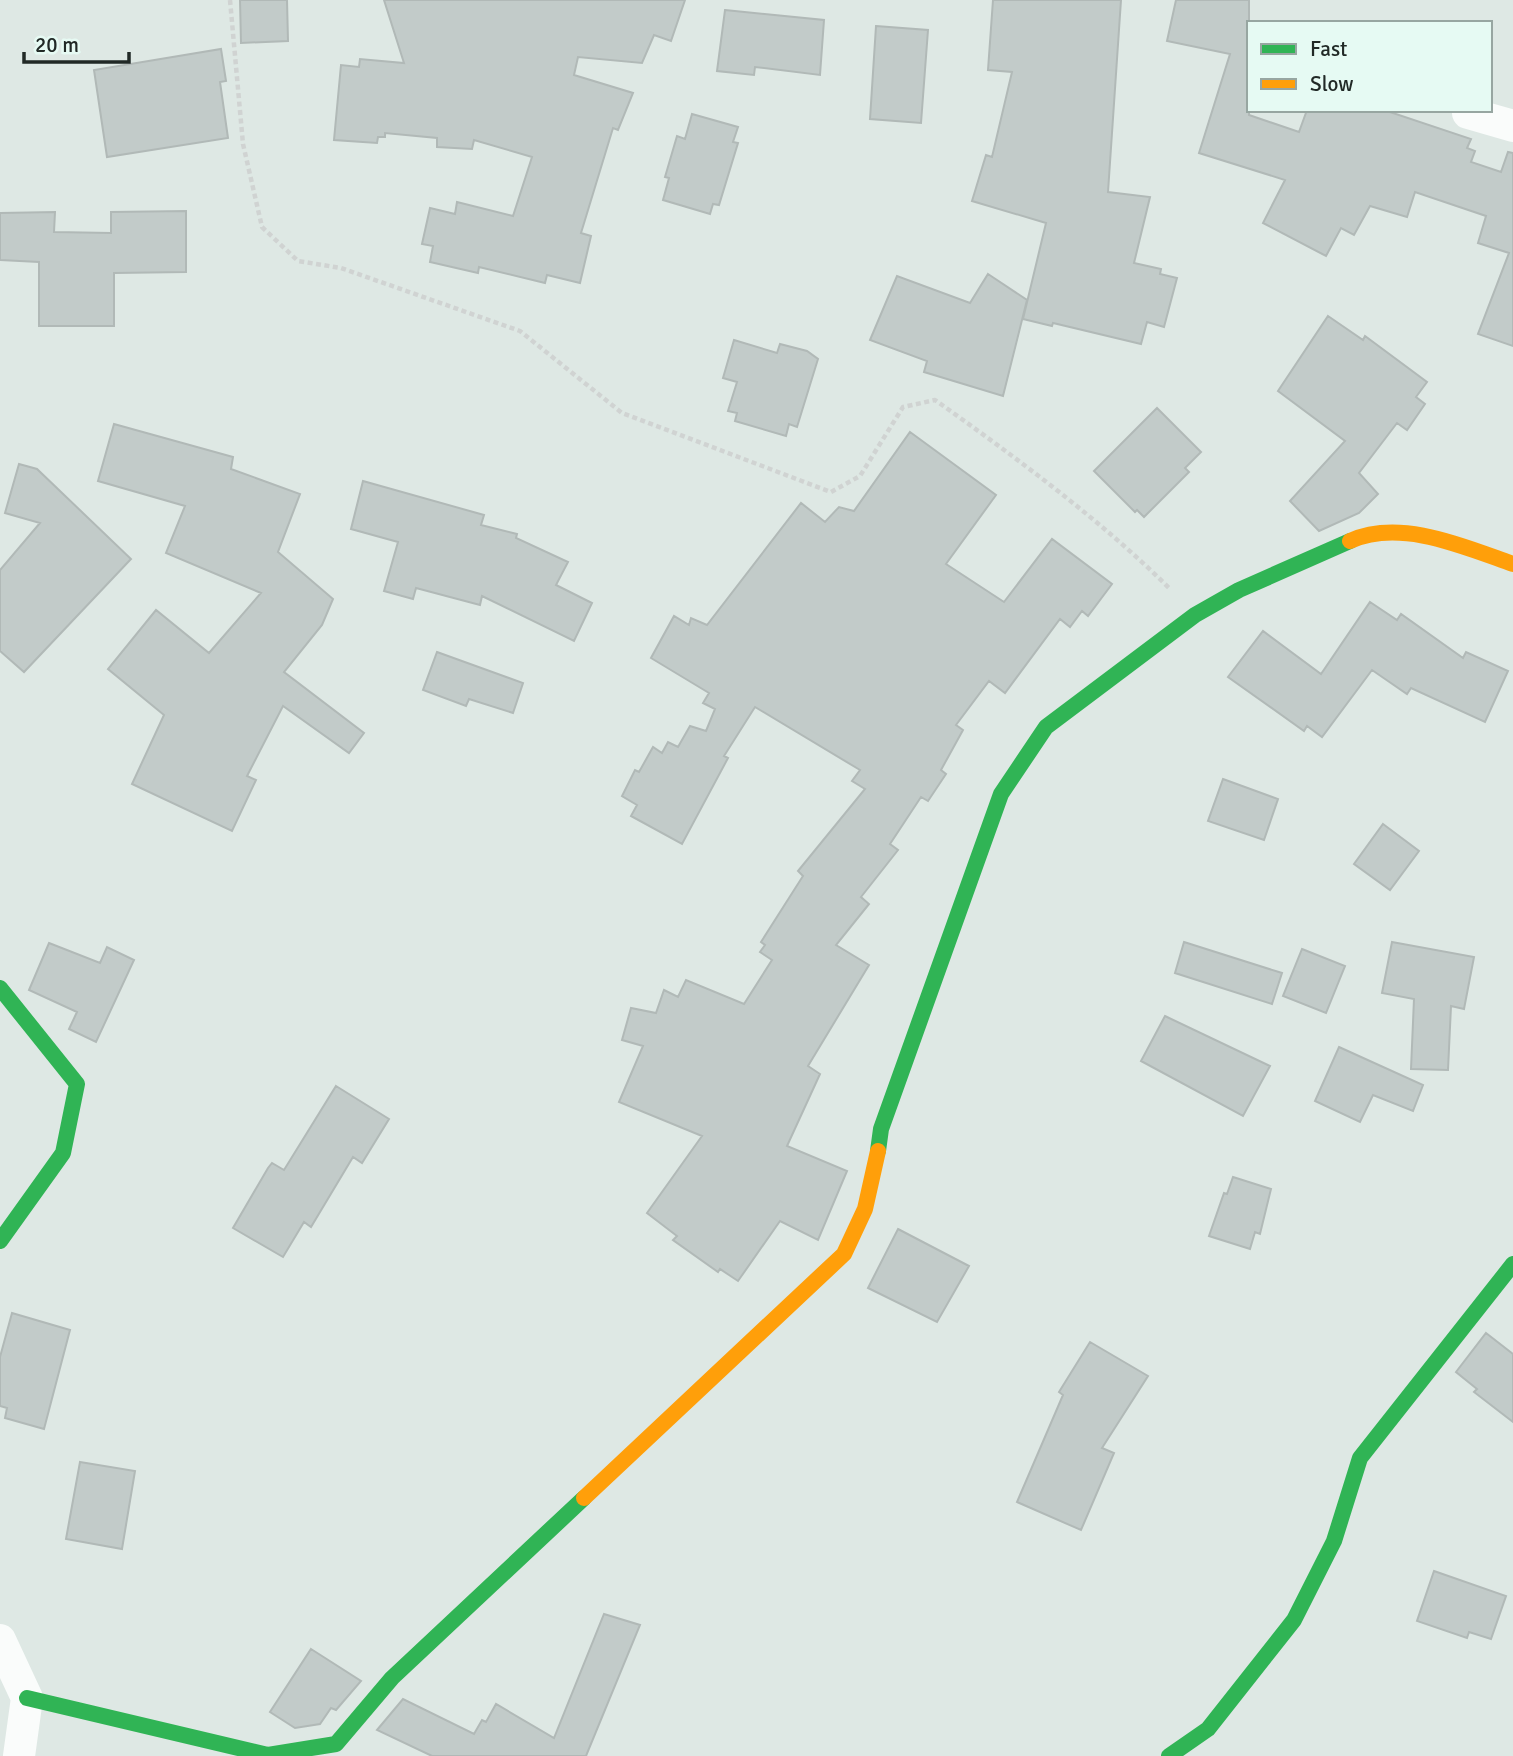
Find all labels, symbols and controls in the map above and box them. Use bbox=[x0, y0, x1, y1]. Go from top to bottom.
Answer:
scale bar bbox=[24, 21, 130, 65]
legend bbox=[1247, 21, 1492, 112]
text: 20 m bbox=[35, 32, 79, 58]
text: Fast bbox=[1310, 36, 1347, 62]
text: Slow bbox=[1310, 71, 1354, 97]

